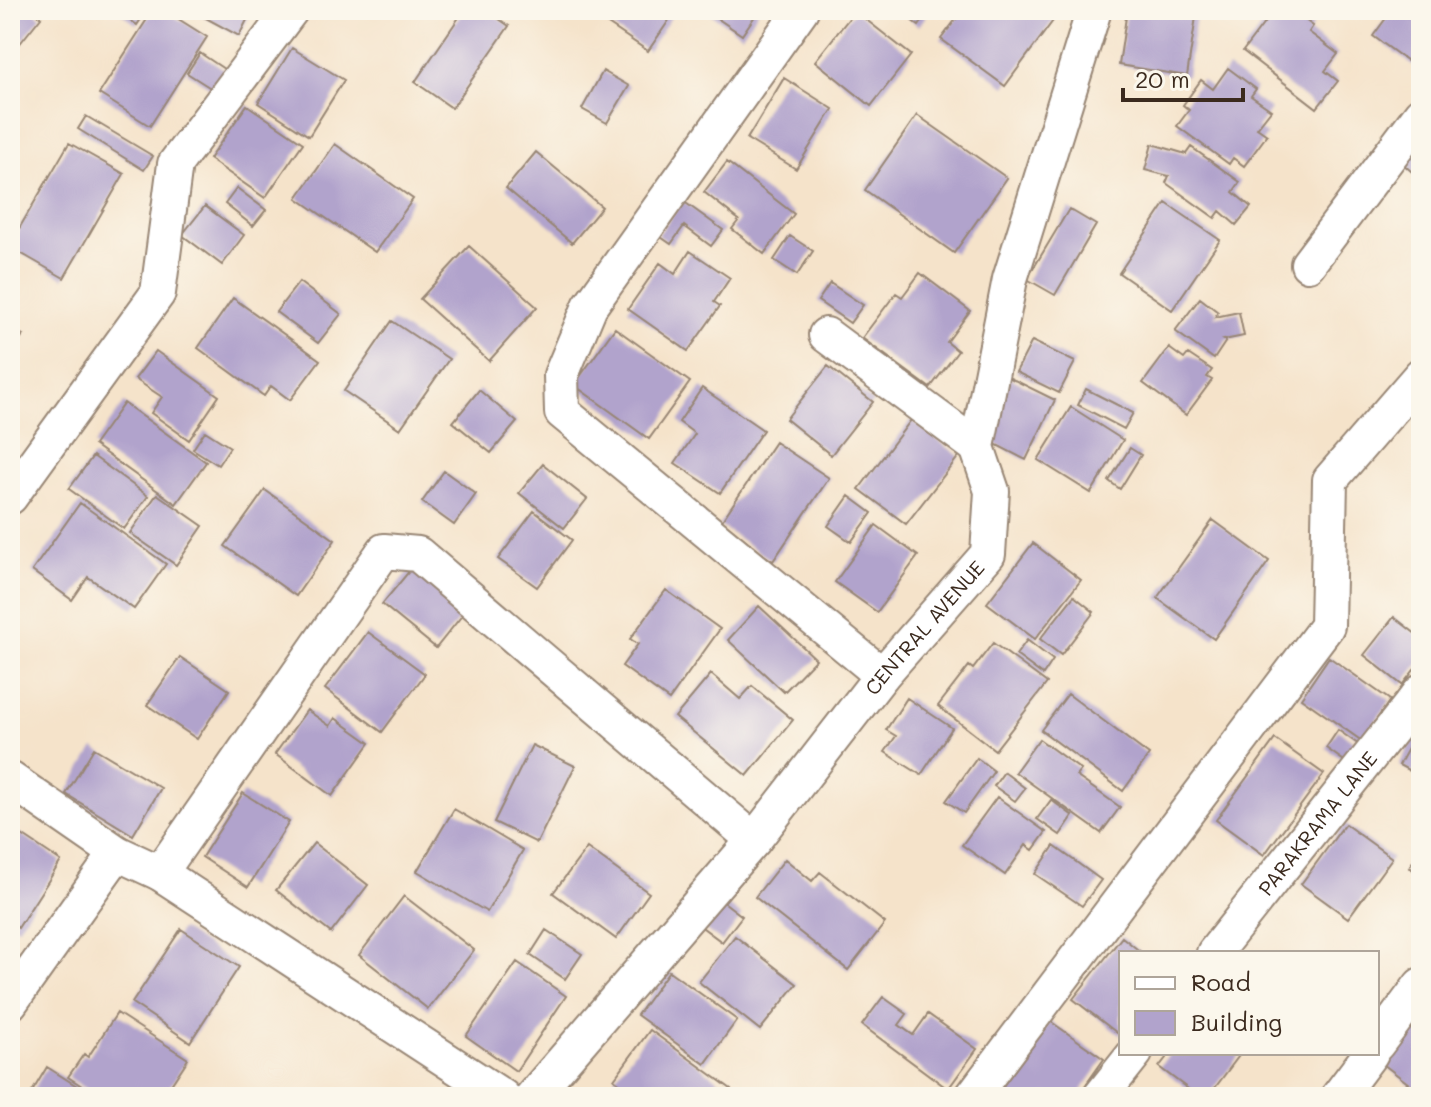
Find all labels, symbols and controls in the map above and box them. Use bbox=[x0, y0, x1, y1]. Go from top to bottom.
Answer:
scale bar bbox=[1123, 52, 1243, 102]
text: 20 m bbox=[1135, 63, 1190, 94]
street label: CENTRAL AVENUE bbox=[859, 555, 990, 700]
street label: PARAKRAMA LANE bbox=[1252, 746, 1382, 900]
legend bbox=[1119, 951, 1379, 1055]
text: Road bbox=[1191, 966, 1251, 997]
text: Building bbox=[1191, 1006, 1282, 1037]

